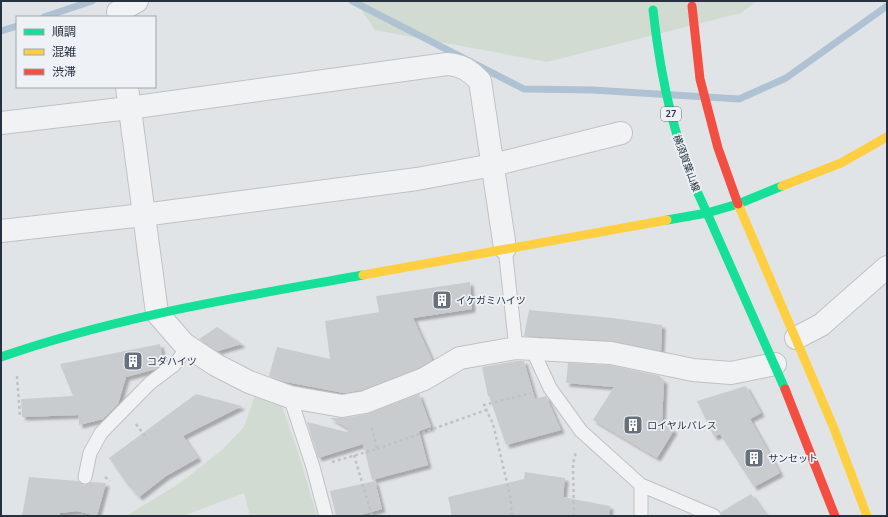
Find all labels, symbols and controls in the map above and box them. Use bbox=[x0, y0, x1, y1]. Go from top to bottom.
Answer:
legend bbox=[16, 16, 156, 88]
text: 順調 bbox=[52, 24, 76, 40]
text: 混雑 bbox=[52, 44, 76, 60]
text: 渋滞 bbox=[52, 64, 76, 80]
road number: 27 bbox=[661, 107, 681, 121]
street label: 横須賀葉山線 bbox=[669, 133, 703, 194]
building icon: イケガミハイツ bbox=[431, 289, 453, 311]
place label: イケガミハイツ bbox=[456, 294, 526, 308]
building icon: コダハイツ bbox=[122, 350, 144, 372]
place label: コダハイツ bbox=[147, 355, 197, 369]
building icon: ロイヤルパレス bbox=[622, 414, 644, 436]
place label: ロイヤルパレス bbox=[647, 419, 717, 433]
building icon: サンセット bbox=[743, 447, 765, 469]
place label: サンセット bbox=[768, 452, 818, 466]

